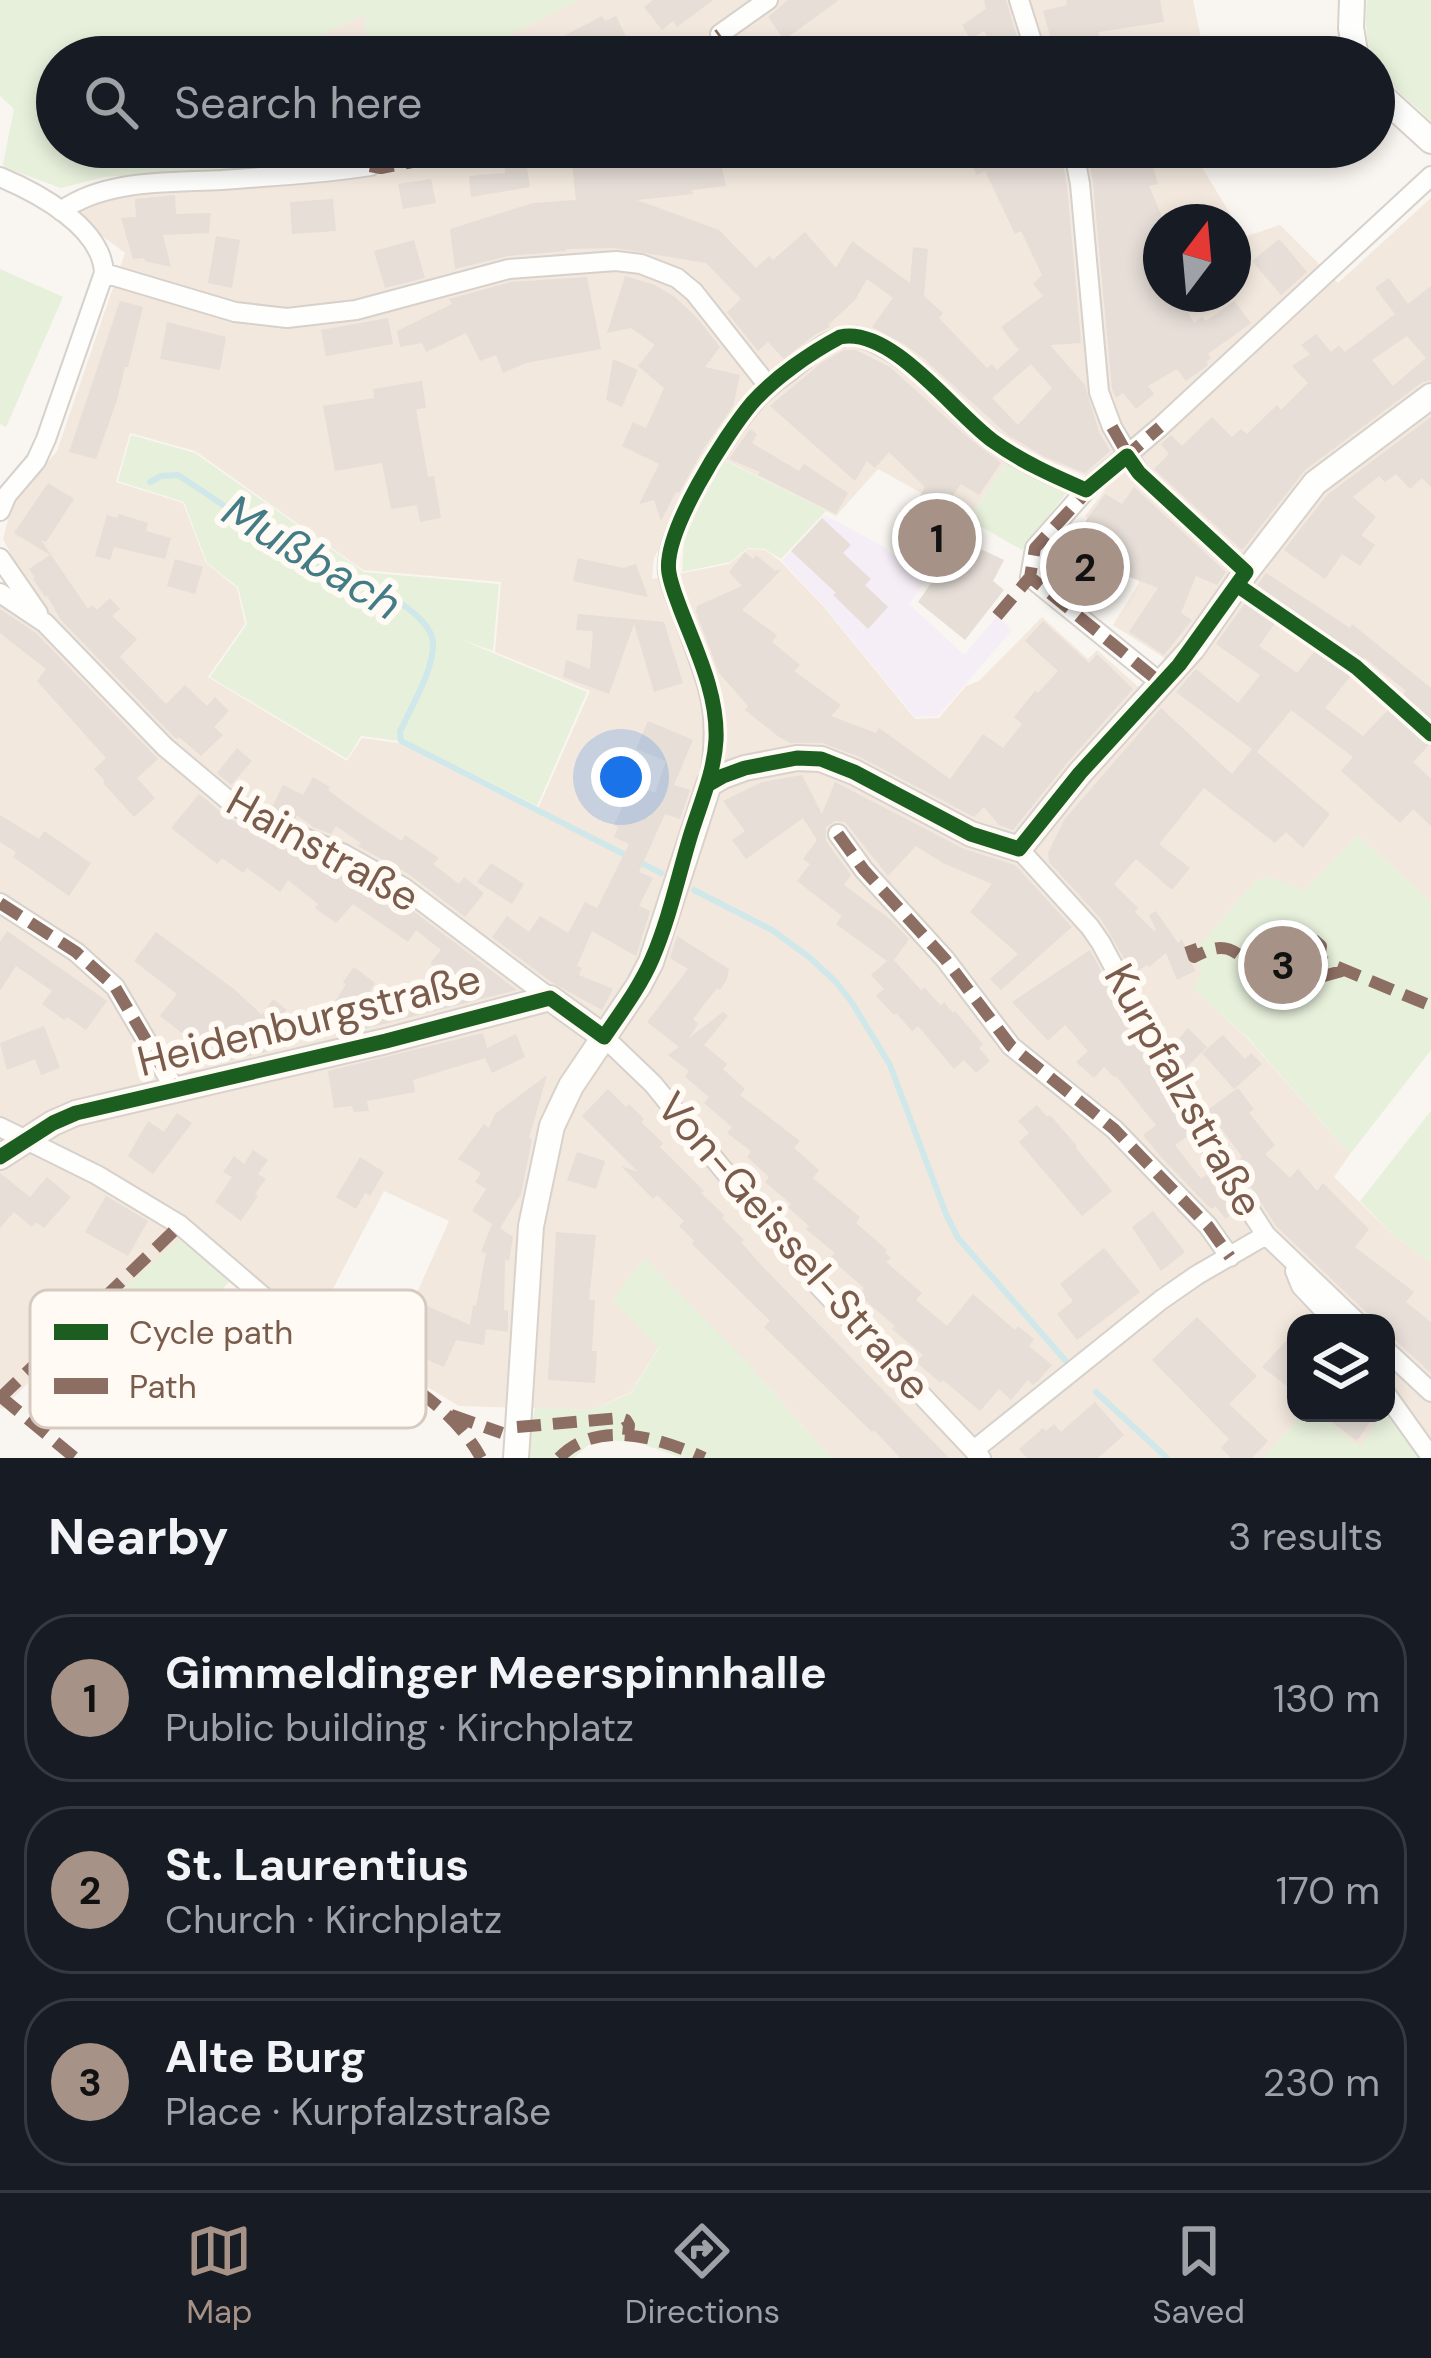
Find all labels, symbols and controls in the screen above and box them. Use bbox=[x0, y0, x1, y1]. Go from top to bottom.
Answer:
search box bbox=[36, 36, 1395, 168]
icon: search bbox=[78, 69, 144, 135]
text: Search here bbox=[174, 73, 422, 132]
north arrow bbox=[1143, 204, 1251, 312]
water label: Mußbach bbox=[212, 481, 412, 633]
pin: 1 bbox=[898, 493, 976, 583]
pin: 2 bbox=[1046, 522, 1124, 612]
your location bbox=[591, 747, 651, 807]
street label: Hainstraße bbox=[217, 774, 429, 924]
pin: 3 bbox=[1244, 920, 1322, 1010]
street label: Heidenburgstraße bbox=[132, 951, 486, 1089]
street label: Kurpfalzstraße bbox=[1092, 954, 1276, 1226]
street label: Von-Geissel-Straße bbox=[645, 1080, 943, 1412]
legend bbox=[30, 1290, 426, 1428]
text: Cycle path bbox=[129, 1311, 293, 1354]
map controls bbox=[1287, 1314, 1395, 1422]
button: layers bbox=[1287, 1314, 1395, 1422]
text: Path bbox=[129, 1365, 197, 1408]
text: Nearby bbox=[48, 1503, 229, 1570]
text: 3 results bbox=[1228, 1511, 1383, 1562]
text: Gimmeldinger Meerspinnhalle bbox=[165, 1643, 827, 1702]
text: 1 bbox=[83, 1673, 97, 1724]
text: 130 m bbox=[1273, 1673, 1380, 1724]
text: Public building · Kirchplatz bbox=[165, 1702, 634, 1753]
text: St. Laurentius bbox=[165, 1835, 469, 1894]
text: 2 bbox=[79, 1865, 101, 1916]
text: 170 m bbox=[1276, 1865, 1380, 1916]
text: Church · Kirchplatz bbox=[165, 1894, 502, 1945]
text: Alte Burg bbox=[165, 2027, 367, 2086]
text: 3 bbox=[78, 2057, 102, 2108]
text: 230 m bbox=[1263, 2057, 1380, 2108]
text: Place · Kurpfalzstraße bbox=[165, 2086, 551, 2137]
tab: Map bbox=[186, 2218, 253, 2333]
tab: Directions bbox=[625, 2218, 780, 2333]
tab: Saved bbox=[1152, 2218, 1245, 2333]

